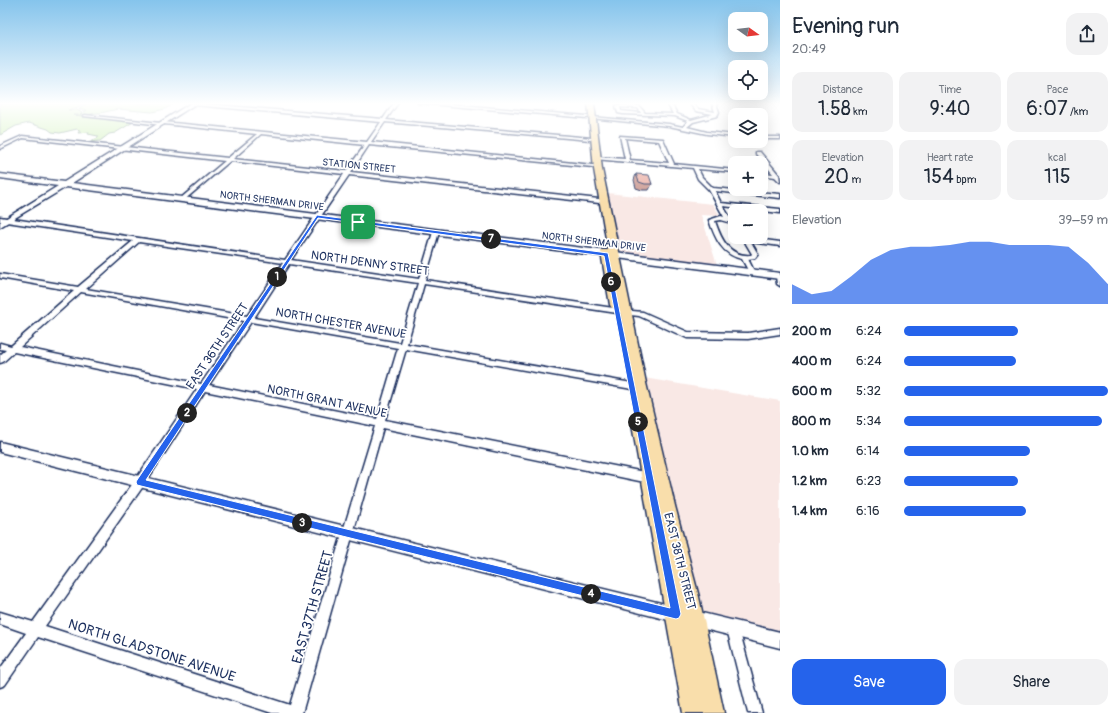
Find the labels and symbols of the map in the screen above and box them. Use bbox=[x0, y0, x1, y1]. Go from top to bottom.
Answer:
north arrow bbox=[728, 12, 768, 52]
street label: STATION STREET bbox=[322, 156, 397, 176]
street label: NORTH SHERMAN DRIVE bbox=[219, 189, 325, 213]
pin bbox=[341, 205, 375, 239]
pin: 7 bbox=[481, 229, 501, 249]
street label: NORTH SHERMAN DRIVE bbox=[541, 230, 647, 254]
street label: NORTH DENNY STREET bbox=[310, 248, 430, 279]
pin: 1 bbox=[267, 267, 287, 287]
pin: 6 bbox=[601, 272, 621, 292]
street label: EAST 36TH STREET bbox=[183, 300, 252, 392]
street label: NORTH CHESTER AVENUE bbox=[274, 305, 407, 342]
street label: NORTH GRANT AVENUE bbox=[266, 381, 388, 421]
pin: 2 bbox=[177, 403, 197, 423]
pin: 5 bbox=[628, 412, 648, 432]
street label: EAST 38TH STREET bbox=[660, 511, 699, 612]
pin: 3 bbox=[292, 513, 312, 533]
street label: EAST 37TH STREET bbox=[288, 549, 337, 666]
pin: 4 bbox=[581, 584, 601, 604]
street label: NORTH GLADSTONE AVENUE bbox=[66, 615, 238, 686]

